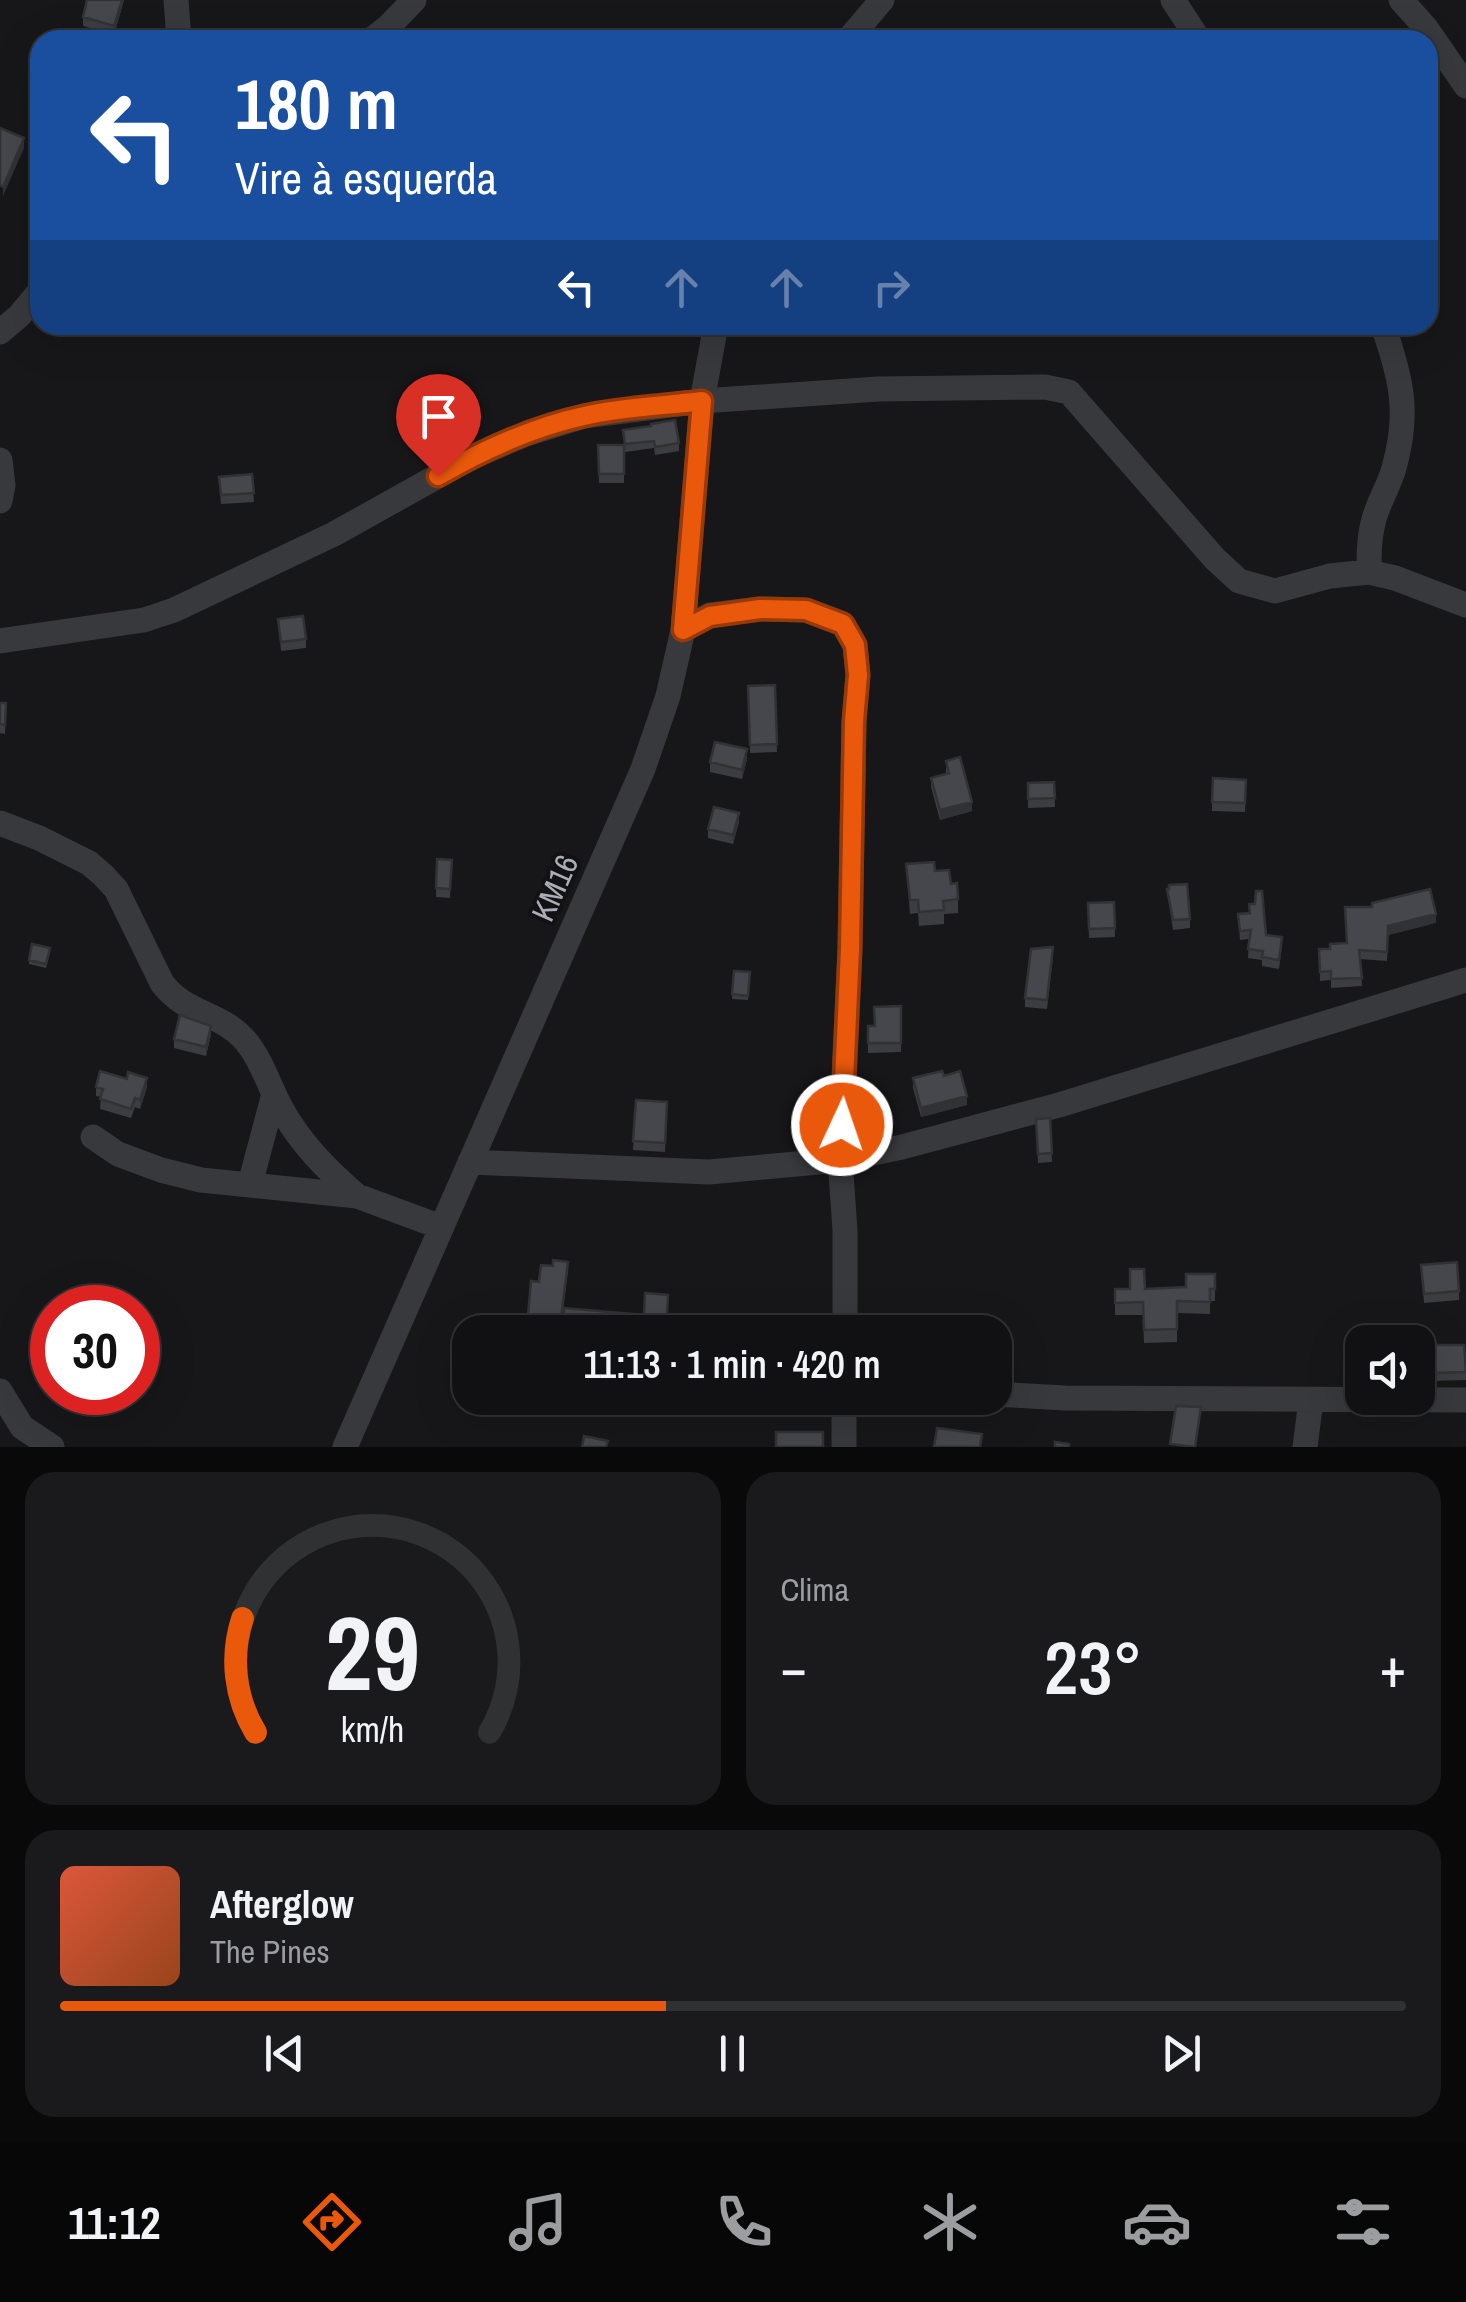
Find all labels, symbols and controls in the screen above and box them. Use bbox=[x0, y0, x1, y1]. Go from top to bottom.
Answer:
text: 180 m bbox=[235, 57, 398, 151]
icon: left bbox=[70, 70, 200, 200]
text: Vire à esquerda bbox=[235, 147, 497, 208]
icon: left bbox=[549, 260, 604, 315]
icon: ahead bbox=[654, 260, 709, 315]
icon: ahead bbox=[759, 260, 814, 315]
icon: right bbox=[864, 260, 919, 315]
pin bbox=[396, 374, 481, 477]
icon: arrive bbox=[411, 389, 466, 444]
street label: KM16 bbox=[521, 848, 588, 928]
position arrow bbox=[790, 1073, 894, 1177]
speed limit sign: 30 bbox=[30, 1285, 160, 1415]
map controls bbox=[1345, 1325, 1435, 1415]
button: sound bbox=[1345, 1325, 1435, 1415]
text: 11:13 · 1 min · 420 m bbox=[583, 1339, 881, 1390]
text: Clima bbox=[781, 1568, 849, 1611]
text: 29 bbox=[325, 1582, 420, 1722]
text: 23° bbox=[1044, 1616, 1142, 1717]
text: − bbox=[781, 1630, 807, 1704]
text: + bbox=[1380, 1630, 1406, 1704]
text: km/h bbox=[341, 1705, 405, 1753]
text: Afterglow bbox=[210, 1879, 354, 1930]
text: The Pines bbox=[210, 1930, 330, 1973]
icon: previous bbox=[257, 2026, 312, 2081]
icon: pause bbox=[705, 2026, 760, 2081]
icon: next bbox=[1154, 2026, 1209, 2081]
icon: directions bbox=[297, 2187, 367, 2257]
icon: music bbox=[503, 2187, 573, 2257]
icon: phone bbox=[709, 2187, 779, 2257]
icon: climate bbox=[915, 2187, 985, 2257]
icon: car bbox=[1122, 2187, 1192, 2257]
icon: filters bbox=[1328, 2187, 1398, 2257]
text: 11:12 bbox=[68, 2192, 160, 2253]

